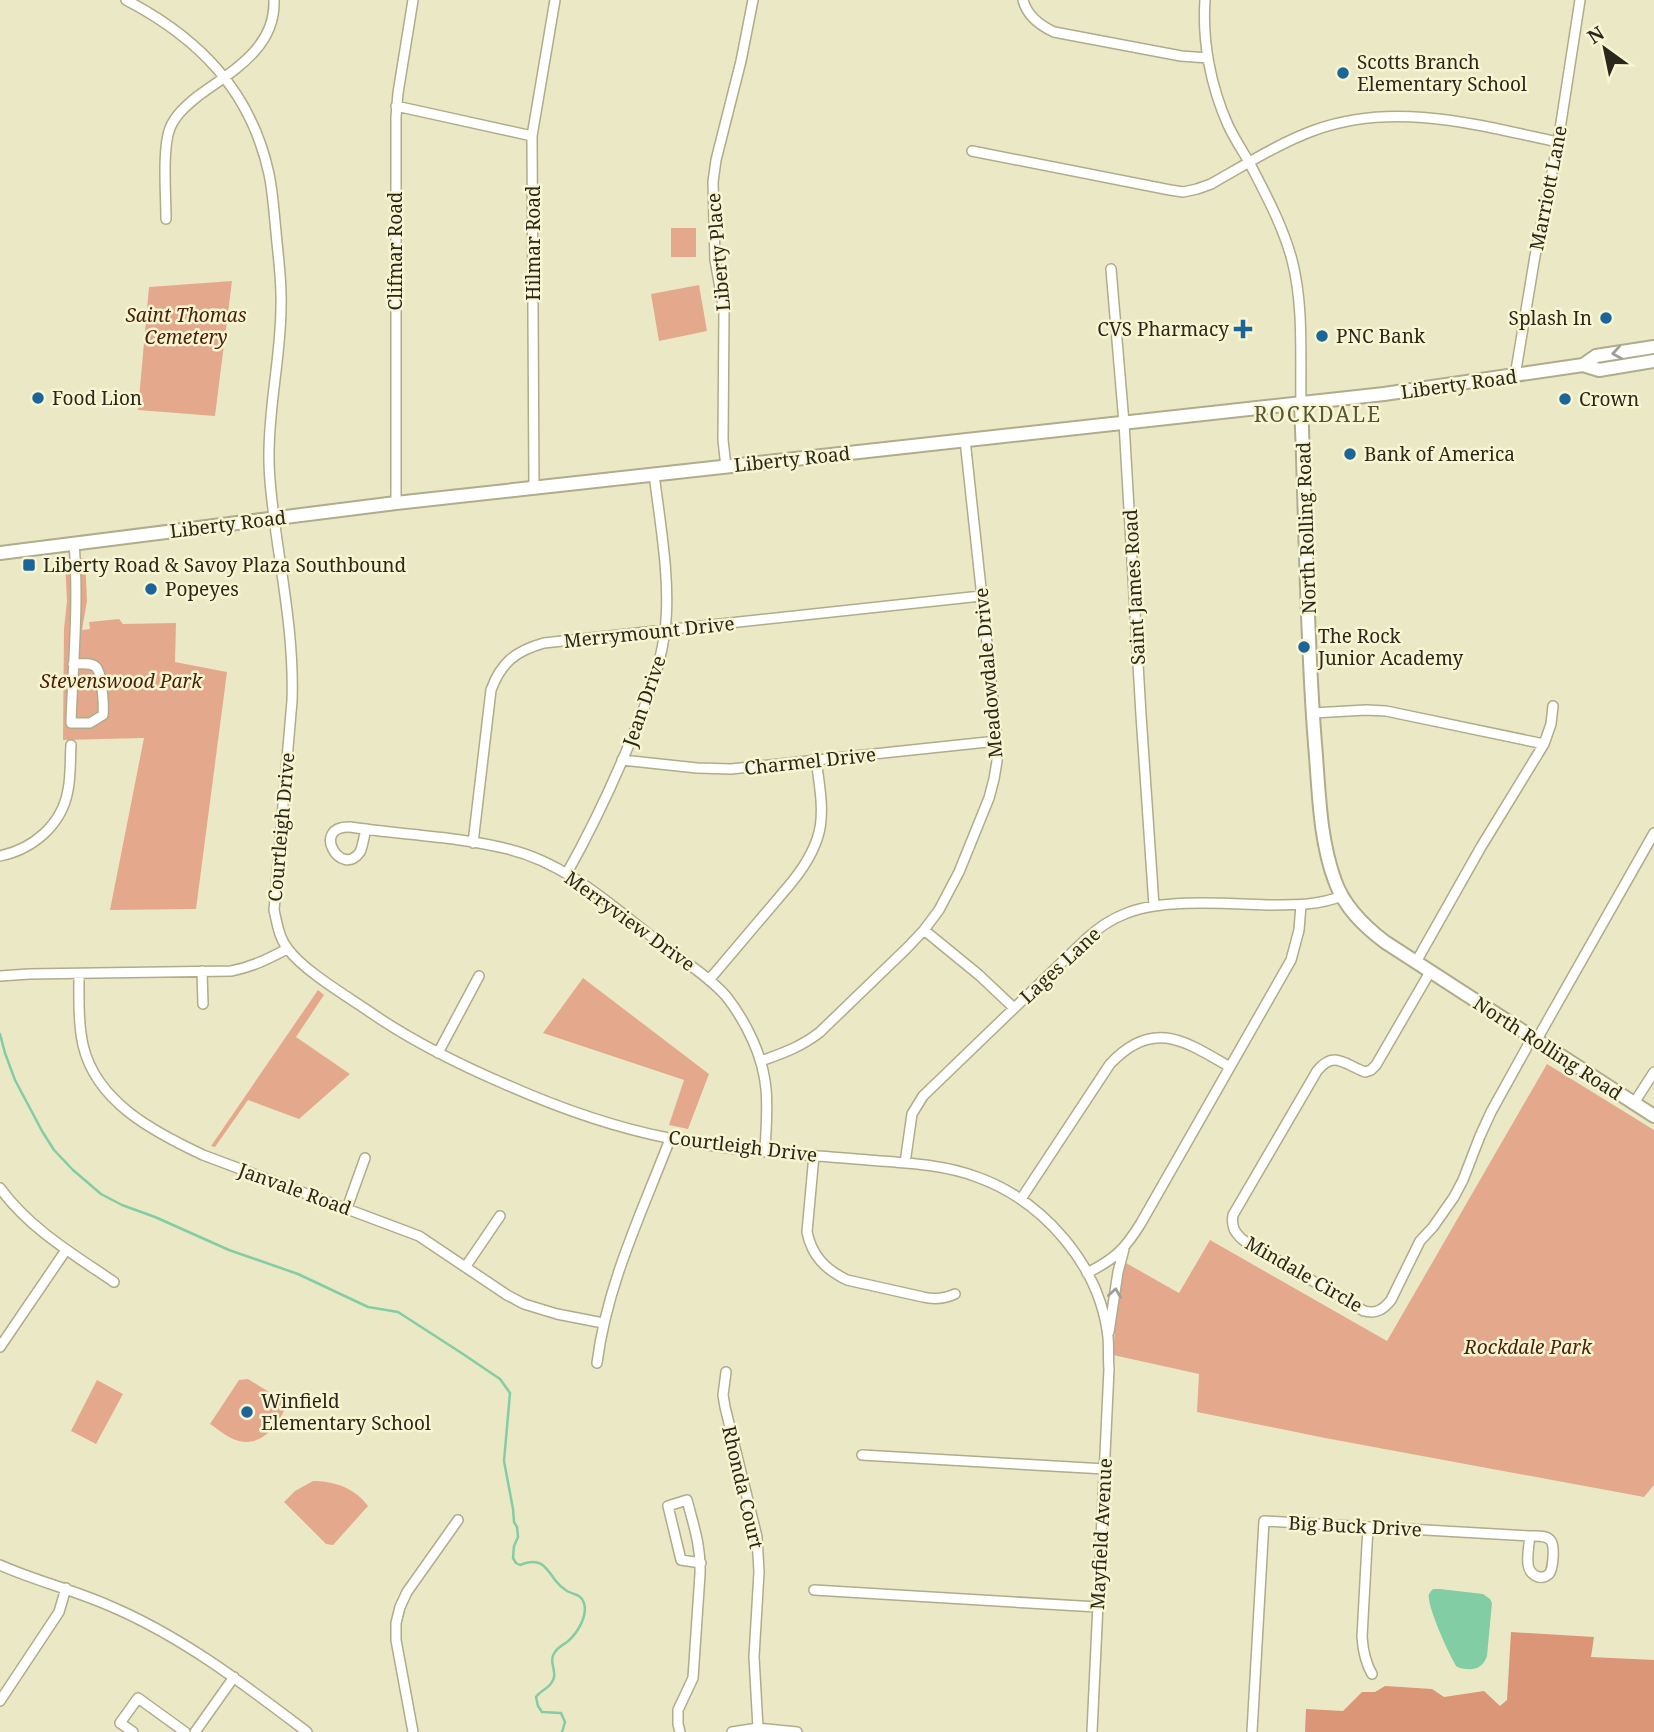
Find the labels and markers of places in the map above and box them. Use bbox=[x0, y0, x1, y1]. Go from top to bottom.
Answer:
place label: Scotts Branch Elementary School bbox=[1357, 49, 1527, 97]
marker: Scotts Branch Elementary School bbox=[1335, 65, 1351, 81]
place label: Splash In bbox=[1509, 305, 1592, 331]
marker: Splash In bbox=[1598, 310, 1614, 326]
place label: CVS Pharmacy bbox=[1097, 316, 1229, 342]
marker: CVS Pharmacy bbox=[1235, 321, 1251, 337]
place label: PNC Bank bbox=[1336, 323, 1426, 349]
marker: PNC Bank bbox=[1314, 328, 1330, 344]
place label: Food Lion bbox=[52, 385, 142, 411]
place label: Crown bbox=[1579, 386, 1639, 412]
marker: Food Lion bbox=[30, 390, 46, 406]
marker: Crown bbox=[1557, 391, 1573, 407]
place label: Bank of America bbox=[1364, 441, 1515, 467]
marker: Bank of America bbox=[1342, 446, 1358, 462]
place label: Liberty Road & Savoy Plaza Southbound bbox=[43, 552, 407, 578]
marker: Liberty Road & Savoy Plaza Southbound bbox=[21, 557, 37, 573]
place label: Popeyes bbox=[165, 576, 239, 602]
marker: Popeyes bbox=[143, 581, 159, 597]
place label: The Rock Junior Academy bbox=[1317, 623, 1464, 671]
marker: The Rock Junior Academy bbox=[1296, 639, 1312, 655]
place label: Winfield Elementary School bbox=[261, 1388, 431, 1436]
marker: Winfield Elementary School bbox=[239, 1404, 255, 1420]

